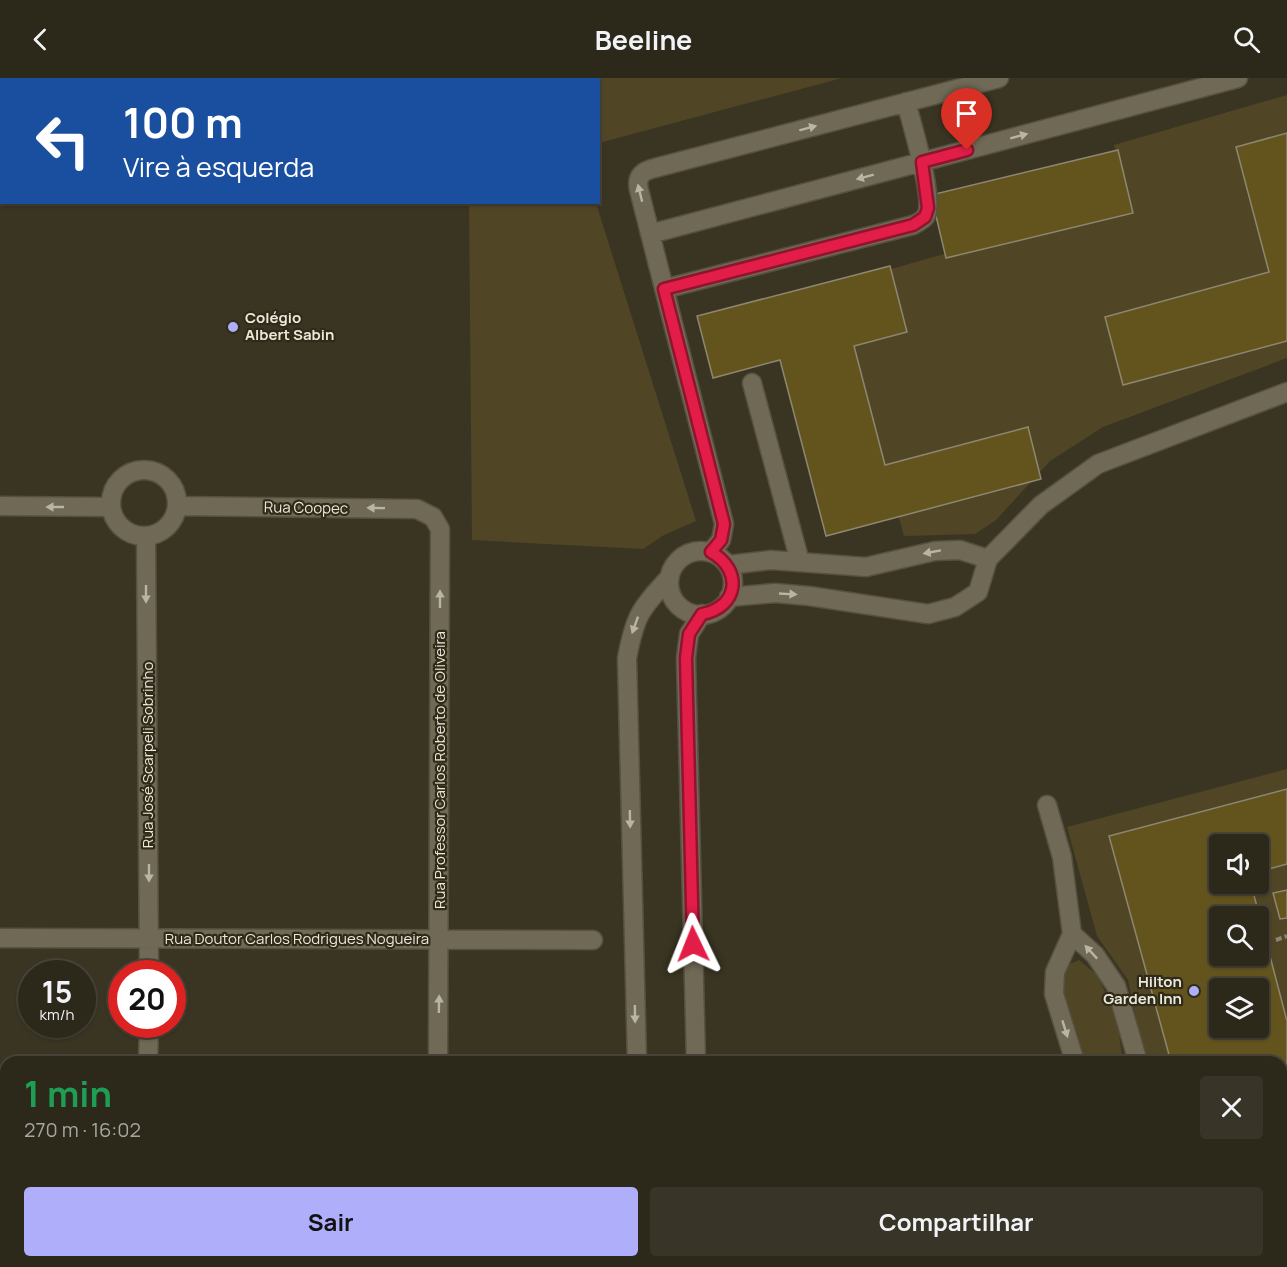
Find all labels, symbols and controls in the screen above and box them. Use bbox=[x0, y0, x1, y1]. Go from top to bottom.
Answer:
text: Beeline bbox=[595, 21, 692, 58]
icon: back bbox=[24, 23, 57, 56]
icon: search bbox=[1230, 23, 1263, 56]
pin bbox=[941, 88, 992, 150]
text: 100 m bbox=[123, 93, 243, 151]
icon: arrive bbox=[950, 97, 983, 130]
icon: left bbox=[24, 102, 102, 180]
one-way arrow bbox=[799, 122, 817, 132]
one-way arrow bbox=[1010, 131, 1028, 140]
text: Vire à esquerda bbox=[123, 148, 314, 185]
one-way arrow bbox=[856, 172, 875, 182]
one-way arrow bbox=[634, 184, 644, 203]
place label: Colégio Albert Sabin bbox=[245, 307, 334, 345]
marker: Colégio Albert Sabin bbox=[226, 320, 240, 334]
street label: Rua Coopec bbox=[264, 496, 348, 519]
one-way arrow bbox=[46, 502, 65, 512]
one-way arrow bbox=[367, 504, 386, 513]
one-way arrow bbox=[922, 548, 941, 557]
one-way arrow bbox=[141, 585, 151, 604]
one-way arrow bbox=[435, 589, 445, 608]
one-way arrow bbox=[778, 590, 797, 599]
one-way arrow bbox=[630, 616, 640, 634]
street label: Rua Professor Carlos Roberto de Oliveira bbox=[429, 631, 450, 909]
street label: Rua José Scarpeli Sobrinho bbox=[137, 662, 158, 848]
one-way arrow bbox=[626, 809, 635, 828]
map controls bbox=[1209, 834, 1269, 1038]
button: sound bbox=[1209, 834, 1269, 894]
one-way arrow bbox=[144, 864, 154, 883]
button: search bbox=[1209, 906, 1269, 966]
position arrow bbox=[661, 912, 725, 976]
street label: Rua Doutor Carlos Rodrigues Nogueira bbox=[165, 928, 429, 949]
one-way arrow bbox=[1084, 944, 1098, 959]
speed limit sign: 20 bbox=[108, 960, 186, 1038]
text: 15 bbox=[42, 971, 72, 1012]
place label: Hilton Garden Inn bbox=[1103, 971, 1182, 1009]
button: layers bbox=[1209, 978, 1269, 1038]
marker: Hilton Garden Inn bbox=[1187, 984, 1201, 998]
one-way arrow bbox=[434, 994, 444, 1013]
text: km/h bbox=[40, 1004, 74, 1025]
one-way arrow bbox=[631, 1004, 640, 1023]
one-way arrow bbox=[1061, 1020, 1070, 1038]
text: 1 min bbox=[24, 1069, 112, 1118]
button: close bbox=[1200, 1076, 1263, 1139]
text: 270 m · 16:02 bbox=[24, 1116, 141, 1143]
button: Sair bbox=[24, 1187, 638, 1256]
button: Compartilhar bbox=[650, 1187, 1263, 1256]

